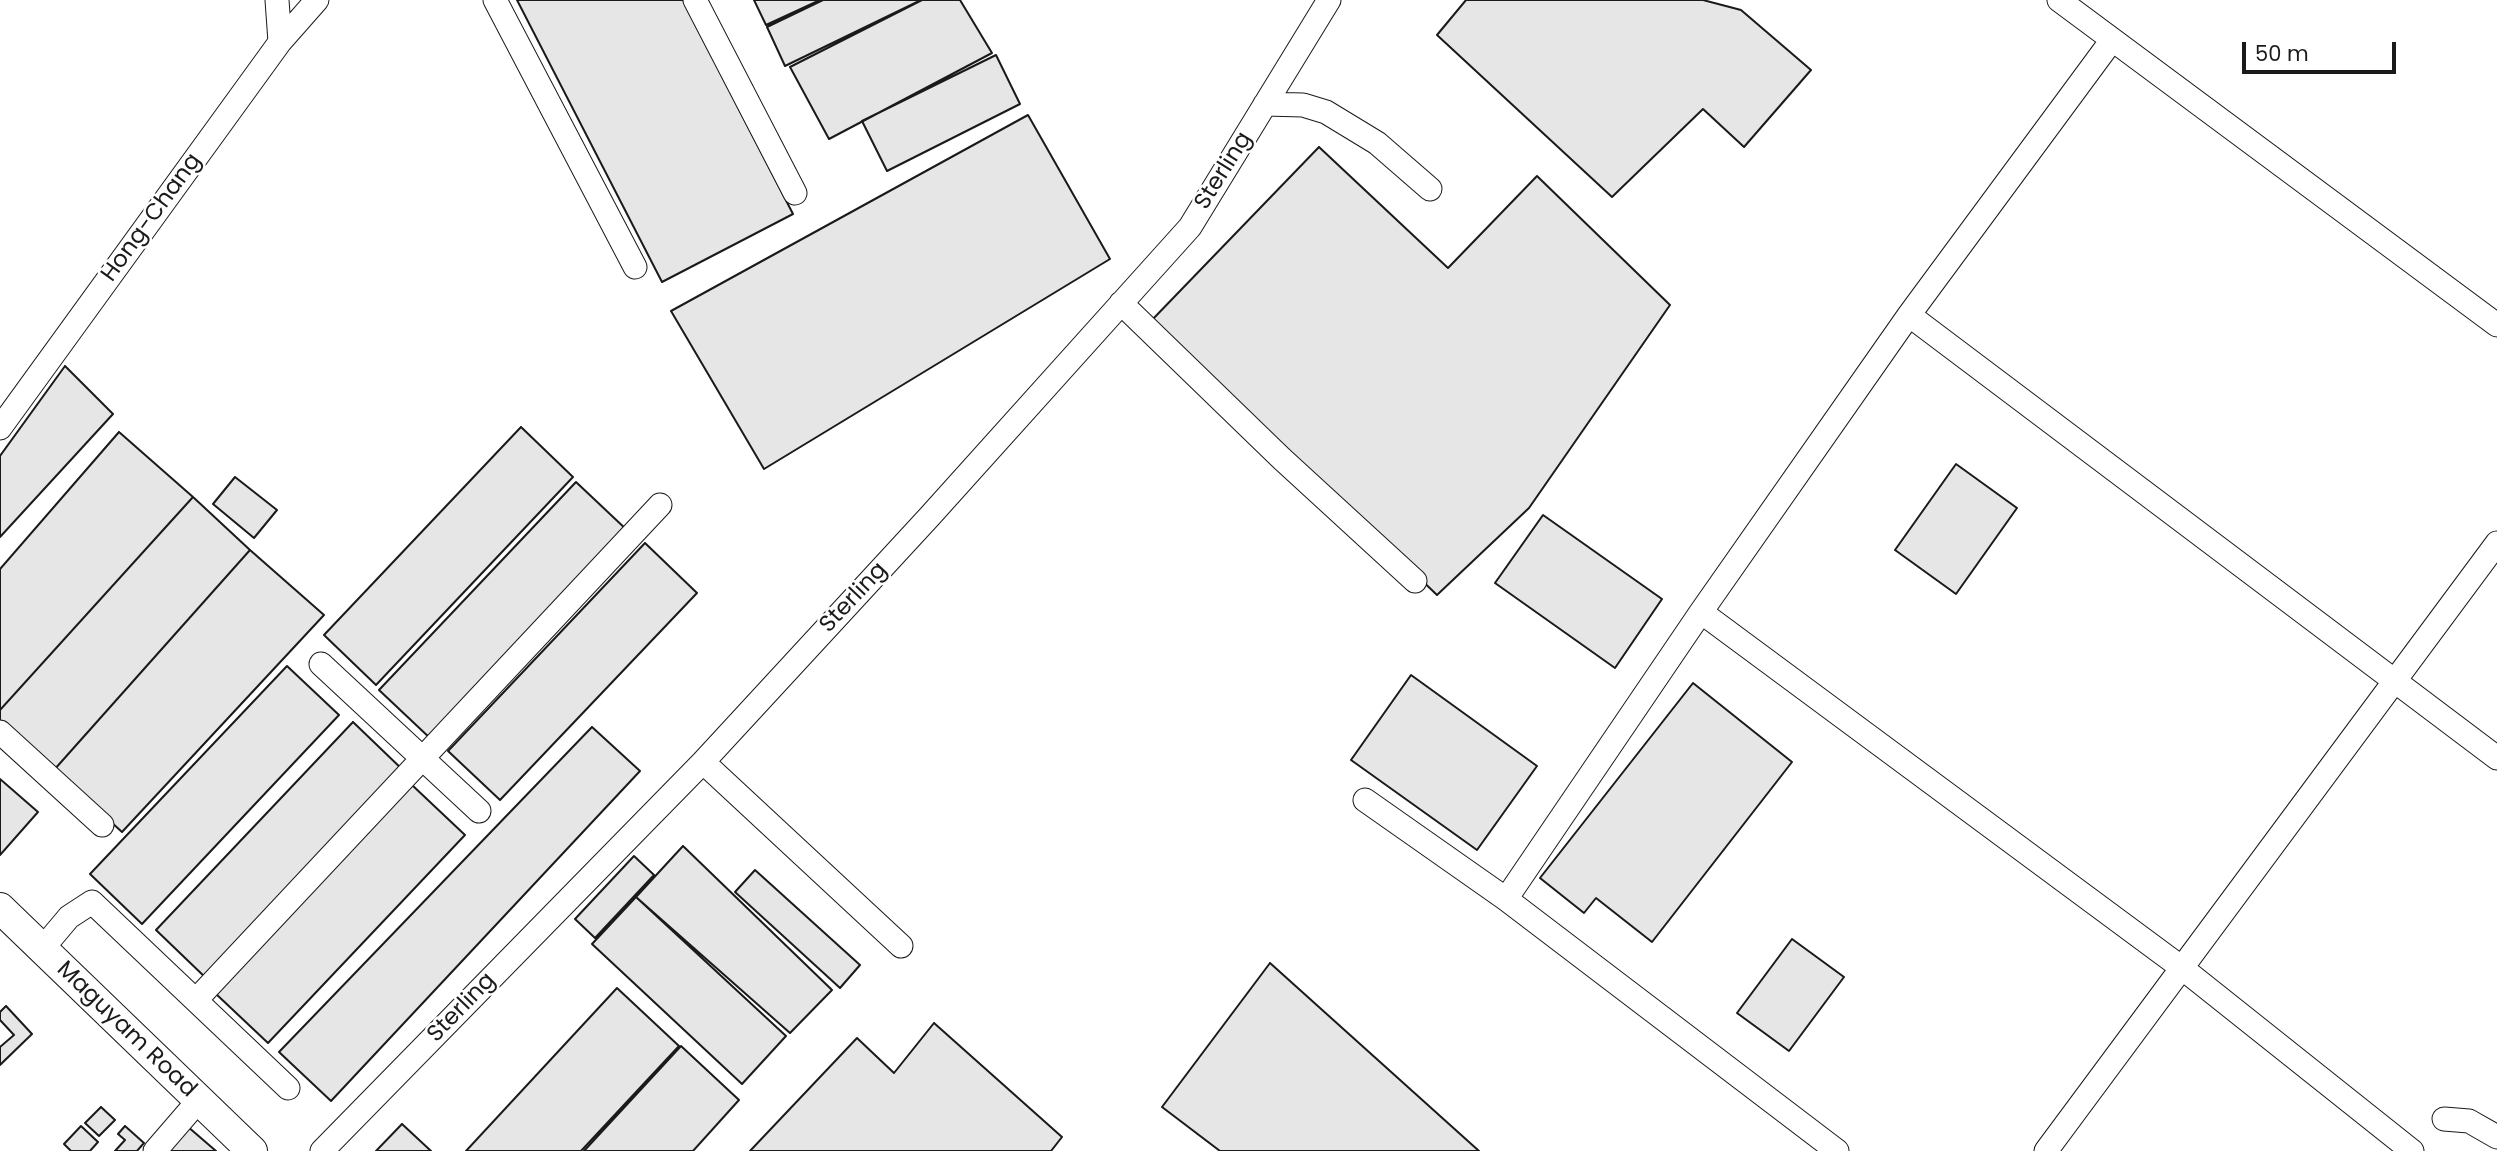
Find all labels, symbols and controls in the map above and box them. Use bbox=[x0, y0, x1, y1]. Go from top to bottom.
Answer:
scale bar bbox=[2245, 28, 2399, 72]
text: 50 m bbox=[2255, 39, 2309, 68]
street label: Sterling bbox=[1189, 127, 1259, 215]
street label: Hong-Chang bbox=[96, 148, 208, 288]
street label: Sterling bbox=[814, 557, 894, 639]
street label: Maguyam Road bbox=[50, 956, 202, 1104]
street label: Sterling bbox=[422, 967, 502, 1049]

